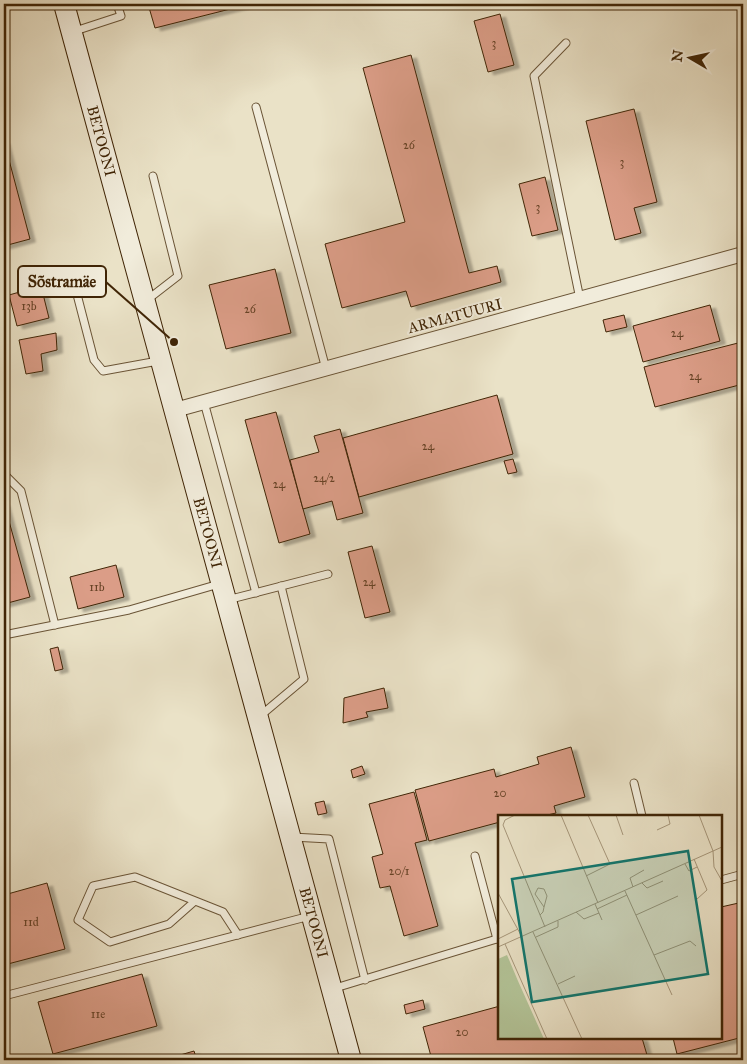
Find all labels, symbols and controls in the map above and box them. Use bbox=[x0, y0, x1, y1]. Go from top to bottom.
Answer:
north arrow bbox=[664, 32, 714, 82]
house number: 3 bbox=[492, 36, 497, 50]
text: N bbox=[668, 49, 687, 63]
street label: BETOONI bbox=[83, 104, 119, 178]
house number: 26 bbox=[403, 138, 416, 152]
house number: 3 bbox=[620, 155, 625, 169]
house number: 3 bbox=[536, 200, 541, 214]
callout: Sõstramäe bbox=[18, 266, 106, 297]
text: Sõstramäe bbox=[28, 272, 97, 291]
street label: ARMATUURI bbox=[405, 295, 504, 337]
house number: 13b bbox=[21, 299, 37, 313]
house number: 26 bbox=[244, 302, 257, 316]
house number: 24 bbox=[671, 326, 684, 340]
house number: 24 bbox=[689, 369, 702, 383]
house number: 24 bbox=[422, 439, 435, 453]
house number: 24/2 bbox=[313, 471, 335, 485]
house number: 24 bbox=[273, 477, 286, 491]
street label: BETOONI bbox=[190, 495, 226, 570]
house number: 24 bbox=[363, 575, 376, 589]
house number: 11b bbox=[89, 580, 105, 594]
house number: 20 bbox=[494, 786, 506, 800]
inset map bbox=[498, 815, 722, 1039]
house number: 20/1 bbox=[389, 864, 410, 878]
street label: BETOONI bbox=[295, 885, 332, 960]
house number: 11d bbox=[23, 915, 39, 929]
house number: 11e bbox=[91, 1007, 105, 1021]
house number: 20 bbox=[456, 1025, 468, 1039]

